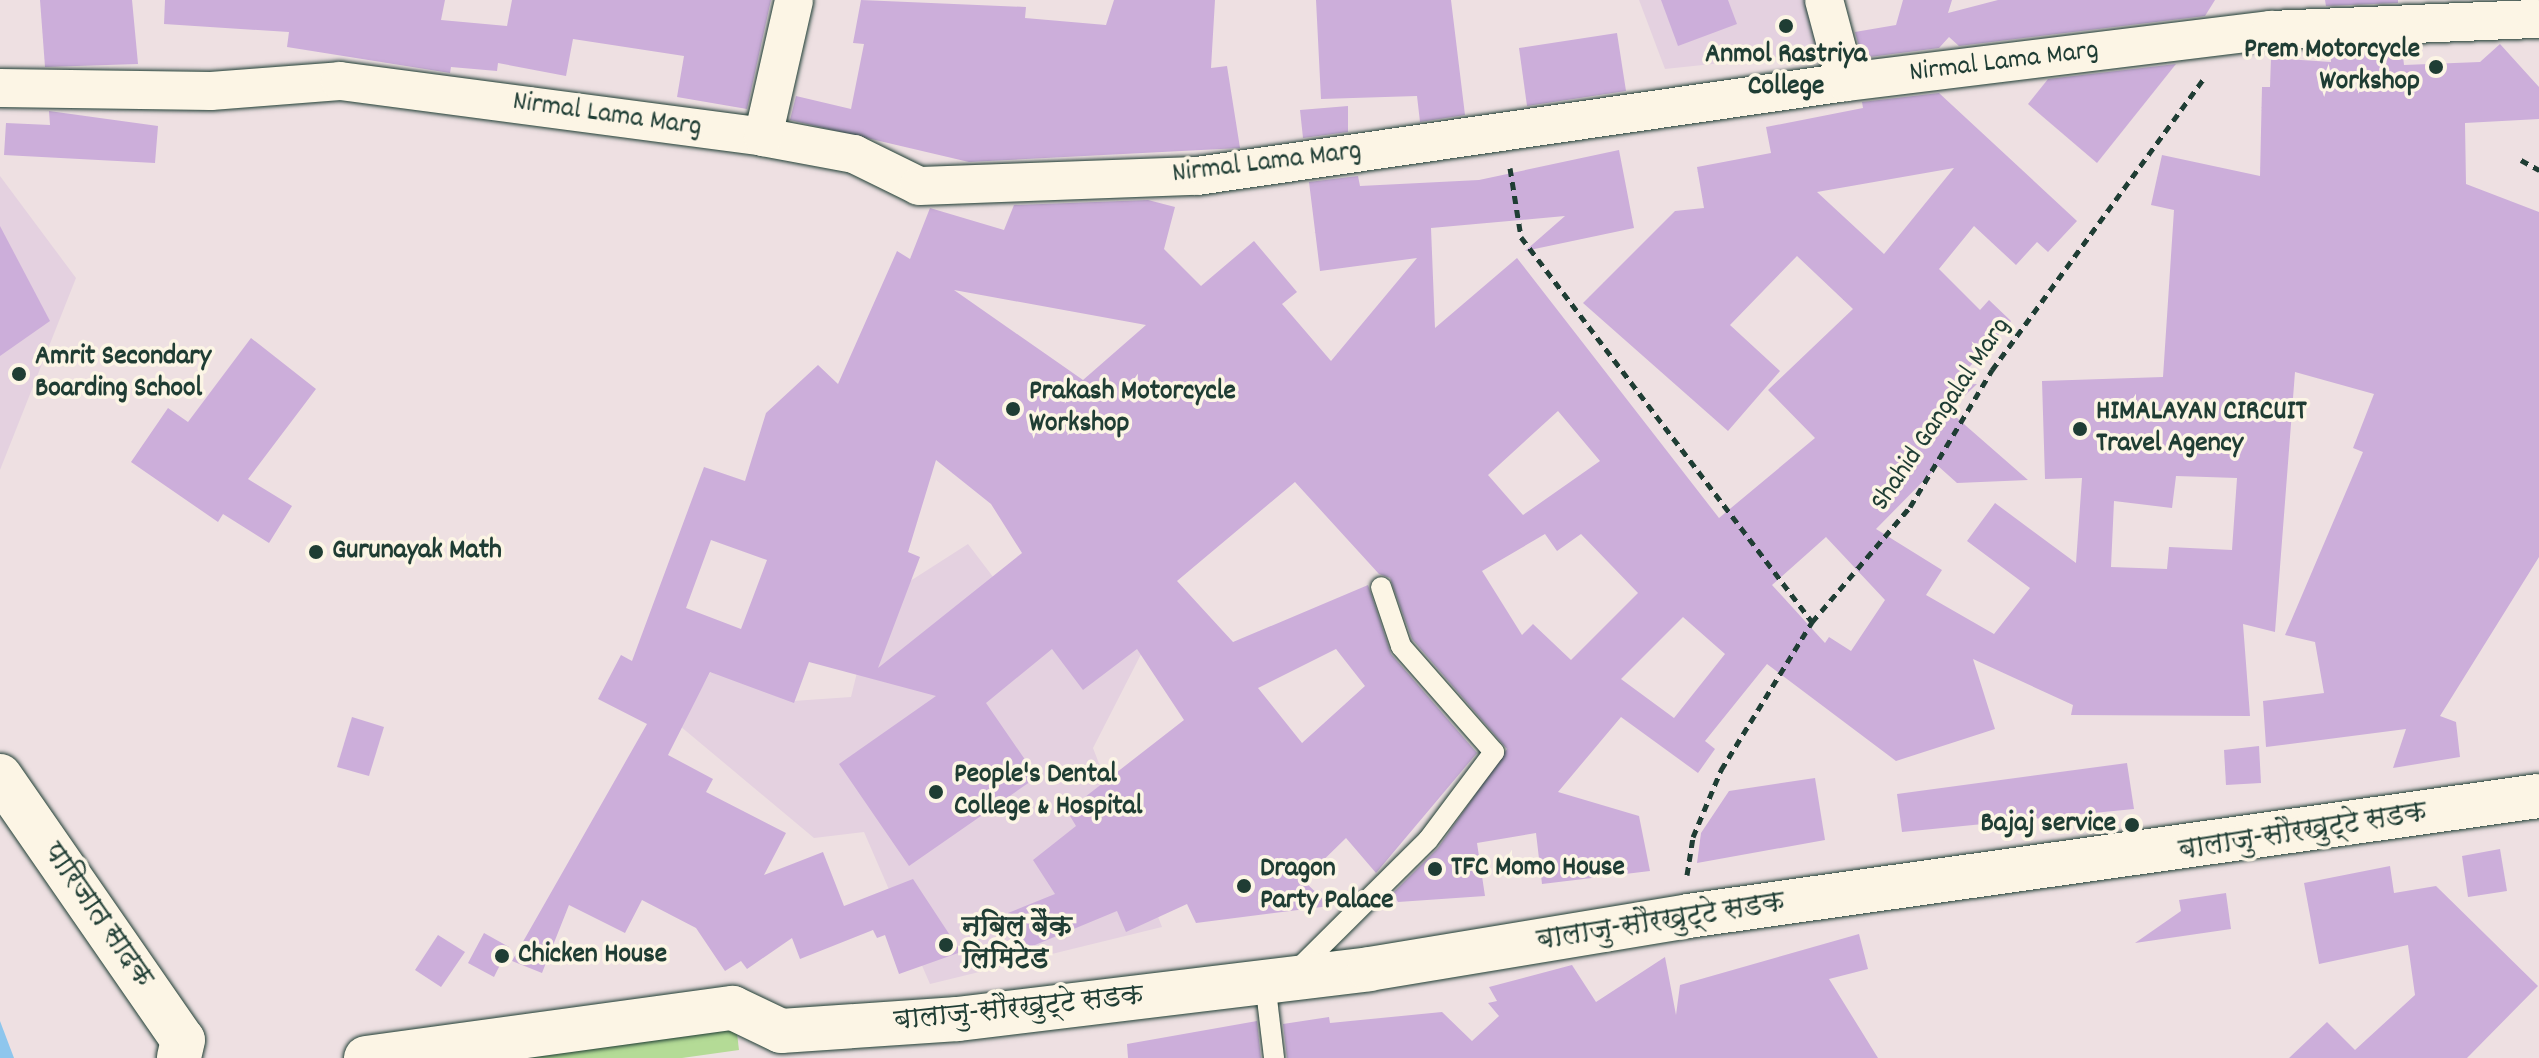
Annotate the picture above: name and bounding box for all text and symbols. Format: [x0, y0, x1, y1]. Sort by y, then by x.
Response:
marker: Anmol Rastriya College [1777, 17, 1795, 35]
place label: Prem Motorcycle Workshop [2244, 34, 2420, 100]
street label: Nirmal Lama Marg [1907, 35, 2101, 91]
place label: Anmol Rastriya College [1705, 39, 1867, 105]
marker: Prem Motorcycle Workshop [2427, 58, 2445, 76]
street label: Nirmal Lama Marg [510, 86, 704, 146]
street label: Nirmal Lama Marg [1170, 136, 1364, 192]
street label: Shahid Gangalal Marg [1865, 312, 2019, 518]
place label: Amrit Secondary Boarding School [35, 341, 211, 407]
marker: Amrit Secondary Boarding School [10, 365, 28, 383]
place label: Prakash Motorcycle Workshop [1029, 376, 1236, 442]
place label: HIMALAYAN CIRCUIT Travel Agency [2096, 396, 2307, 462]
marker: Prakash Motorcycle Workshop [1004, 400, 1022, 418]
marker: HIMALAYAN CIRCUIT Travel Agency [2071, 420, 2089, 438]
place label: Gurunayak Math [332, 535, 502, 569]
marker: Gurunayak Math [307, 543, 325, 561]
place label: People's Dental College & Hospital [954, 759, 1142, 825]
marker: People's Dental College & Hospital [925, 781, 947, 803]
street label: बालाजु-सौरखुट्टे सडक [2177, 797, 2429, 869]
place label: Bajaj service [1981, 808, 2116, 842]
marker: Bajaj service [2123, 816, 2141, 834]
street label: पारिजात सादक [35, 837, 159, 995]
place label: TFC Momo House [1451, 852, 1625, 886]
place label: Dragon Party Palace [1260, 853, 1394, 919]
marker: TFC Momo House [1426, 860, 1444, 878]
marker: Dragon Party Palace [1235, 877, 1253, 895]
street label: बालाजु-सौरखुट्टे सडक [1535, 887, 1787, 959]
place label: नबिल बैंक लिमिटेड [962, 912, 1072, 978]
marker: नबिल बैंक लिमिटेड [937, 936, 955, 954]
place label: Chicken House [518, 939, 667, 973]
marker: Chicken House [493, 947, 511, 965]
street label: बालाजु-सौरखुट्टे सडक [893, 980, 1145, 1040]

